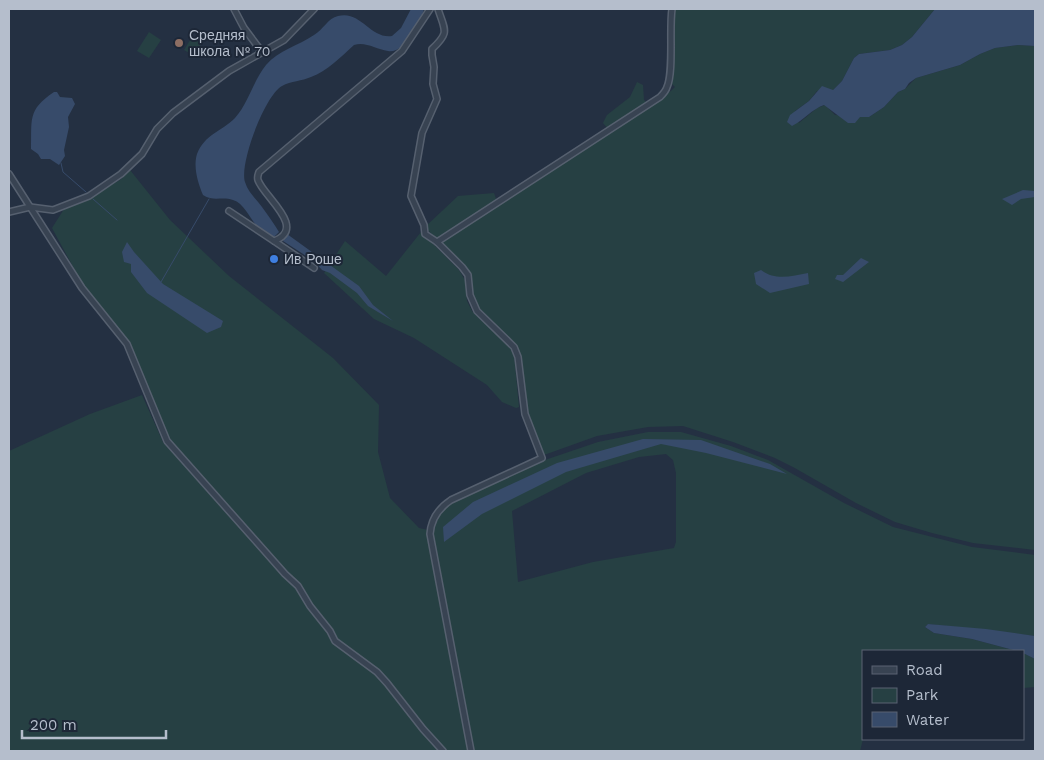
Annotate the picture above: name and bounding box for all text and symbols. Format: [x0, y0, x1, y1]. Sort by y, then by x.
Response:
place label: Средняя школа № 70 [189, 27, 271, 59]
marker: Средняя школа № 70 [173, 37, 185, 49]
place label: Ив Роше [284, 251, 342, 267]
marker: Ив Роше [268, 253, 280, 265]
legend [862, 650, 1024, 740]
text: Road [906, 661, 943, 679]
text: Park [906, 686, 939, 704]
scale bar [22, 708, 166, 740]
text: Water [906, 711, 949, 729]
text: 200 m [30, 716, 77, 734]

